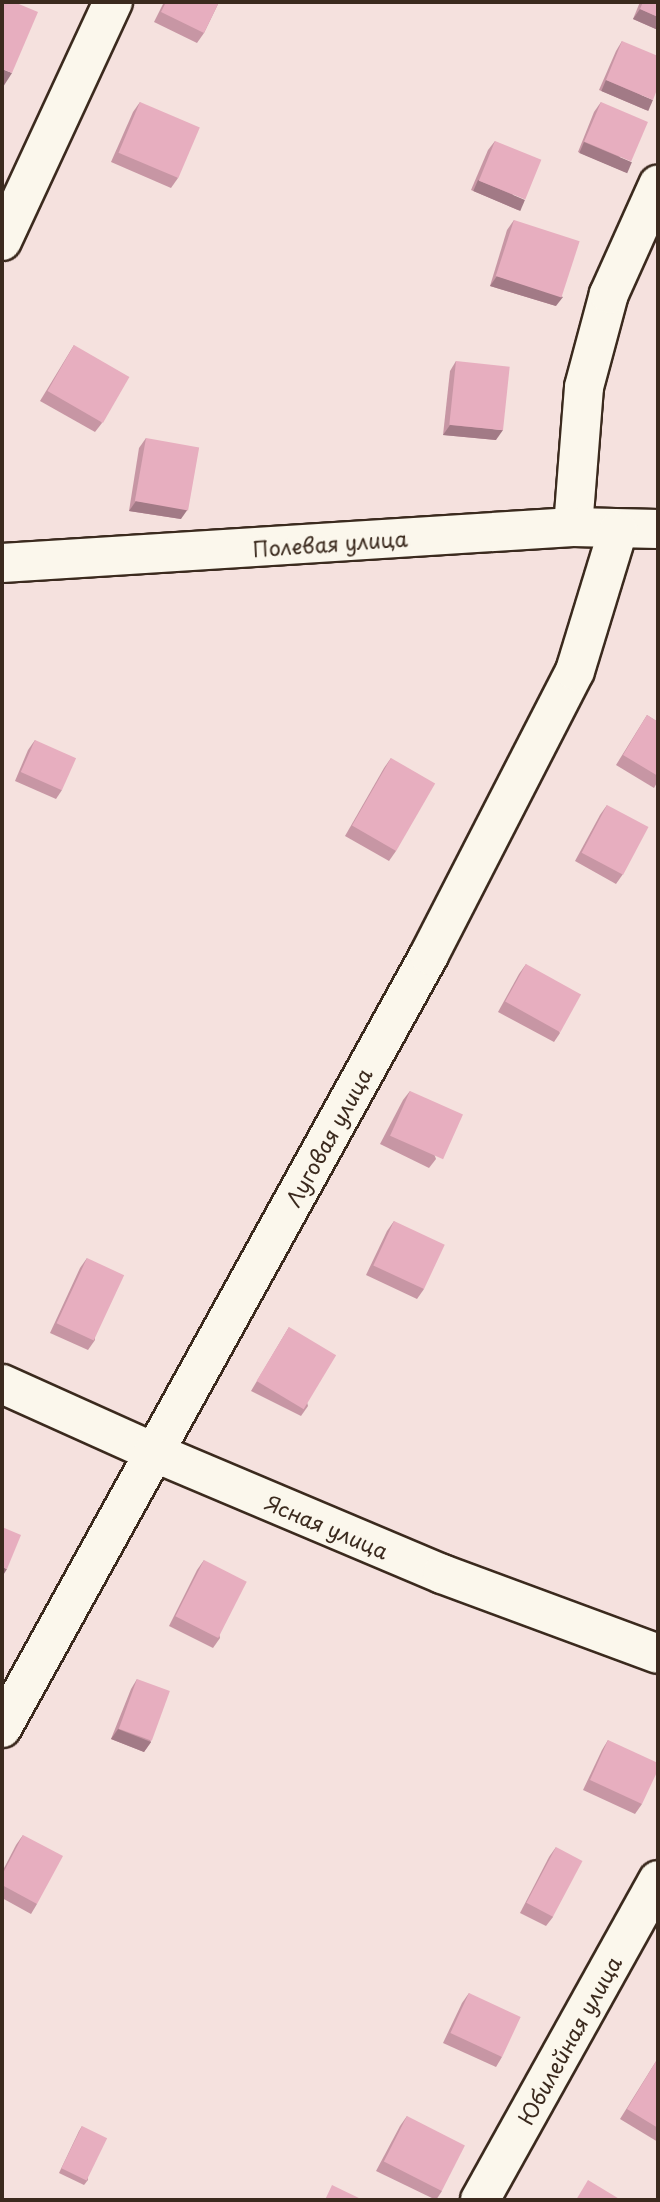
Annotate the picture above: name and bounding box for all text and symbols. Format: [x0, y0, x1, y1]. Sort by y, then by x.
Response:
street label: Полевая улица [251, 525, 409, 561]
street label: Луговая улица [279, 1063, 377, 1211]
street label: Ясная улица [261, 1489, 393, 1563]
street label: Юбилейная улица [512, 1951, 626, 2129]

